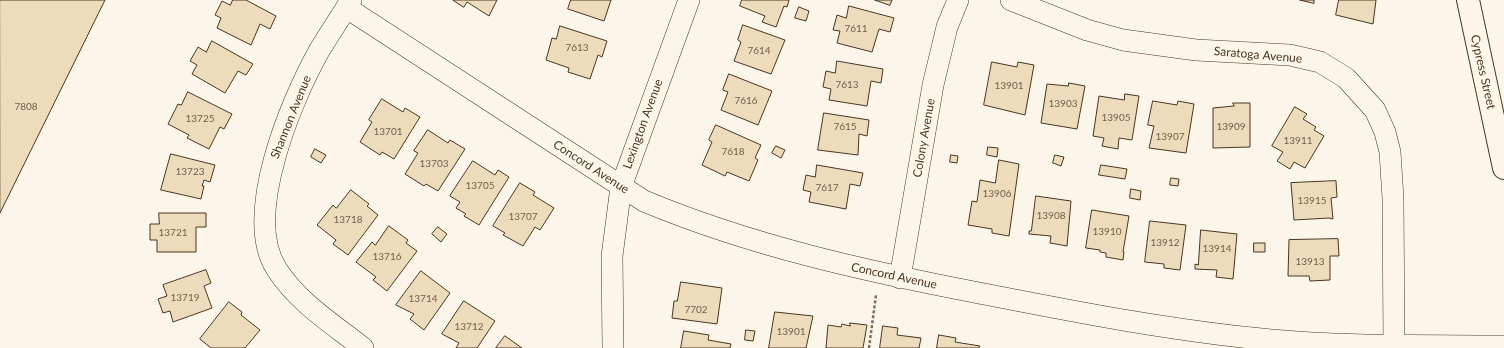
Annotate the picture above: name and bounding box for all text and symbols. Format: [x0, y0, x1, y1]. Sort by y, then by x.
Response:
house number: 7611 [844, 23, 868, 35]
street label: Cypress Street [1467, 33, 1499, 111]
house number: 7613 [565, 42, 589, 54]
street label: Saratoga Avenue [1213, 44, 1303, 66]
house number: 7614 [747, 45, 771, 57]
street label: Shannon Avenue [268, 73, 314, 161]
street label: Lexington Avenue [620, 77, 666, 171]
house number: 7613 [835, 79, 859, 91]
house number: 13901 [995, 80, 1023, 92]
house number: 7616 [734, 95, 758, 107]
street label: Colony Avenue [910, 97, 938, 179]
house number: 13903 [1049, 98, 1077, 110]
house number: 7808 [14, 101, 38, 113]
house number: 13905 [1102, 112, 1130, 124]
house number: 13725 [186, 113, 214, 125]
house number: 7615 [833, 121, 857, 133]
house number: 13909 [1217, 121, 1245, 133]
house number: 13701 [374, 126, 402, 138]
house number: 13907 [1156, 131, 1184, 143]
house number: 13911 [1284, 135, 1312, 147]
street label: Concord Avenue [550, 137, 632, 197]
house number: 7618 [721, 146, 745, 158]
house number: 13703 [420, 158, 448, 170]
house number: 13723 [176, 166, 204, 178]
house number: 13705 [466, 180, 494, 192]
house number: 7617 [815, 182, 839, 194]
house number: 13906 [983, 188, 1011, 200]
house number: 13915 [1298, 195, 1326, 207]
house number: 13908 [1037, 210, 1065, 222]
house number: 13707 [509, 211, 537, 223]
house number: 13718 [334, 214, 362, 226]
house number: 13910 [1093, 226, 1121, 238]
house number: 13721 [159, 227, 187, 239]
house number: 13912 [1151, 237, 1179, 249]
house number: 13914 [1203, 243, 1231, 255]
house number: 13716 [373, 251, 401, 263]
house number: 13913 [1296, 256, 1324, 268]
street label: Concord Avenue [850, 260, 938, 292]
house number: 13719 [171, 292, 199, 304]
house number: 13714 [409, 293, 437, 305]
house number: 7702 [684, 304, 708, 316]
house number: 13712 [455, 321, 483, 333]
house number: 13901 [777, 326, 805, 338]

